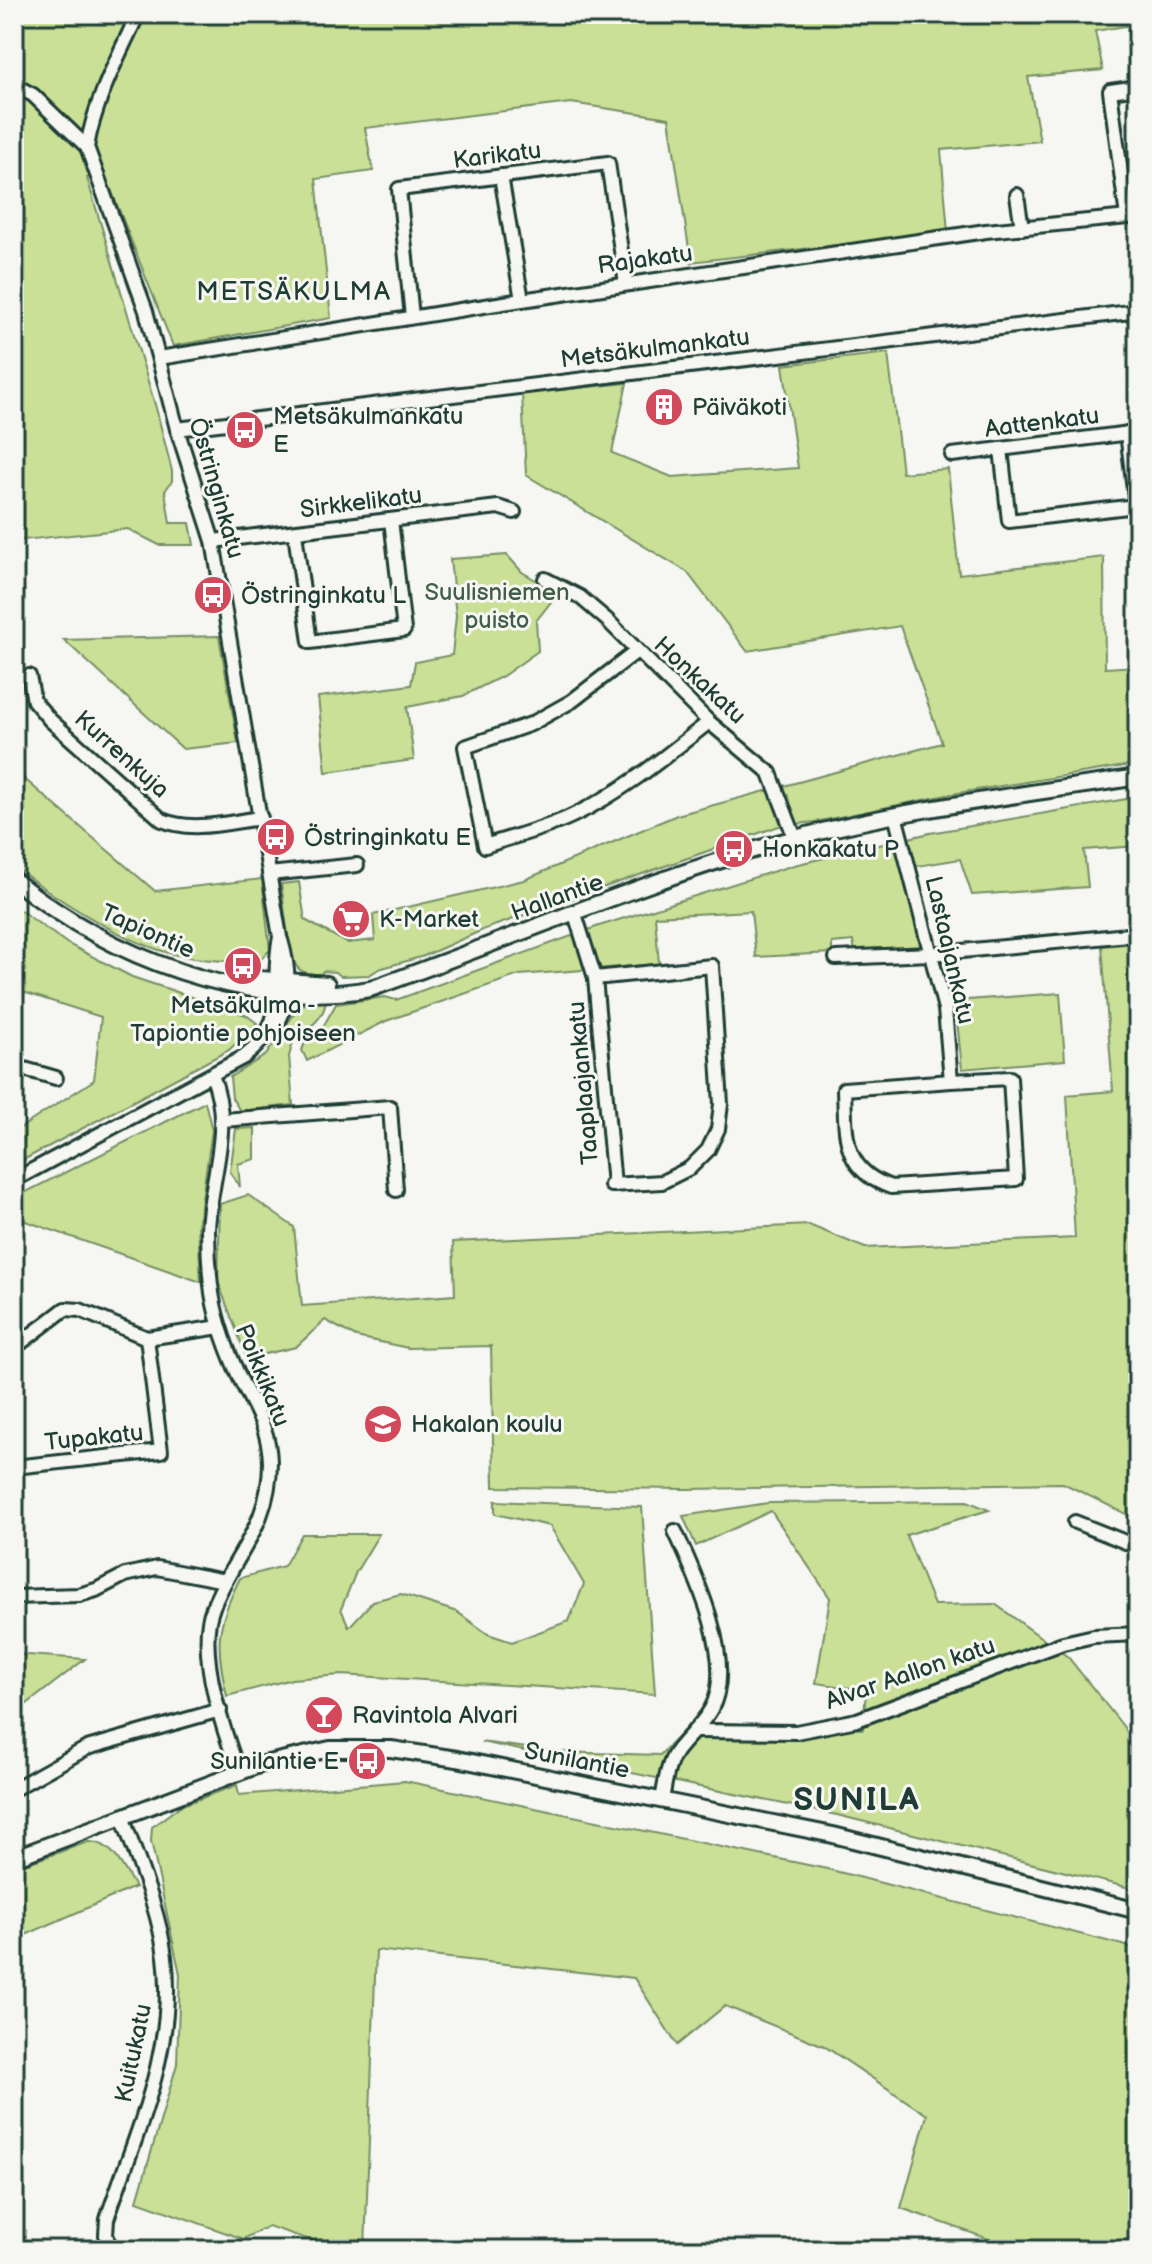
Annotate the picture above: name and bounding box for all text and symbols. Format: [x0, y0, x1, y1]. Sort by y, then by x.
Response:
street label: Karikatu [451, 136, 543, 175]
street label: Rajakatu [596, 238, 694, 280]
district label: METSÄKULMA [196, 276, 392, 308]
street label: Metsäkulmankatu [559, 323, 751, 374]
building icon: Päiväkoti [643, 386, 685, 428]
place label: Päiväkoti [692, 393, 787, 422]
street label: Aattenkatu [983, 401, 1101, 444]
place label: Metsäkulmankatu E [273, 402, 463, 459]
bus stop icon: Metsäkulmankatu E [224, 409, 266, 451]
street label: Östringinkatu [183, 415, 250, 562]
street label: Sirkkelikatu [298, 481, 424, 524]
bus stop icon: Östringinkatu L [192, 574, 234, 616]
park label: Suulisniemen puisto [424, 578, 570, 635]
place label: Östringinkatu L [241, 581, 406, 610]
street label: Honkakatu [648, 630, 752, 730]
street label: Kurrenkuja [68, 704, 175, 804]
bus stop icon: Östringinkatu E [255, 816, 297, 858]
place label: Östringinkatu E [304, 823, 471, 852]
bus stop icon: Honkakatu P [713, 828, 755, 870]
place label: Honkakatu P [762, 835, 899, 864]
street label: Hallantie [507, 867, 607, 928]
street label: Lastaajankatu [918, 873, 981, 1027]
street label: Tapiontie [96, 898, 199, 965]
supermarket icon: K-Market [330, 898, 372, 940]
place label: K-Market [379, 905, 479, 934]
bus stop icon: Metsäkulma - Tapiontie pohjoiseen [222, 945, 264, 987]
place label: Metsäkulma - Tapiontie pohjoiseen [130, 991, 356, 1048]
street label: Taaplaajankatu [562, 1000, 605, 1166]
street label: Poikkikatu [229, 1320, 296, 1431]
school or university icon: Hakalan koulu [362, 1403, 404, 1445]
place label: Hakalan koulu [411, 1410, 563, 1439]
street label: Tupakatu [43, 1418, 145, 1457]
street label: Alvar Aallon katu [822, 1631, 999, 1716]
bar icon: Ravintola Alvari [303, 1694, 345, 1736]
place label: Ravintola Alvari [352, 1701, 518, 1730]
street label: Sunilantie [522, 1736, 632, 1785]
bus stop icon: Sunilantie E [346, 1740, 388, 1782]
place label: Sunilantie E [210, 1747, 339, 1776]
district label: SUNILA [793, 1781, 921, 1820]
street label: Kuitukatu [109, 2001, 158, 2105]

